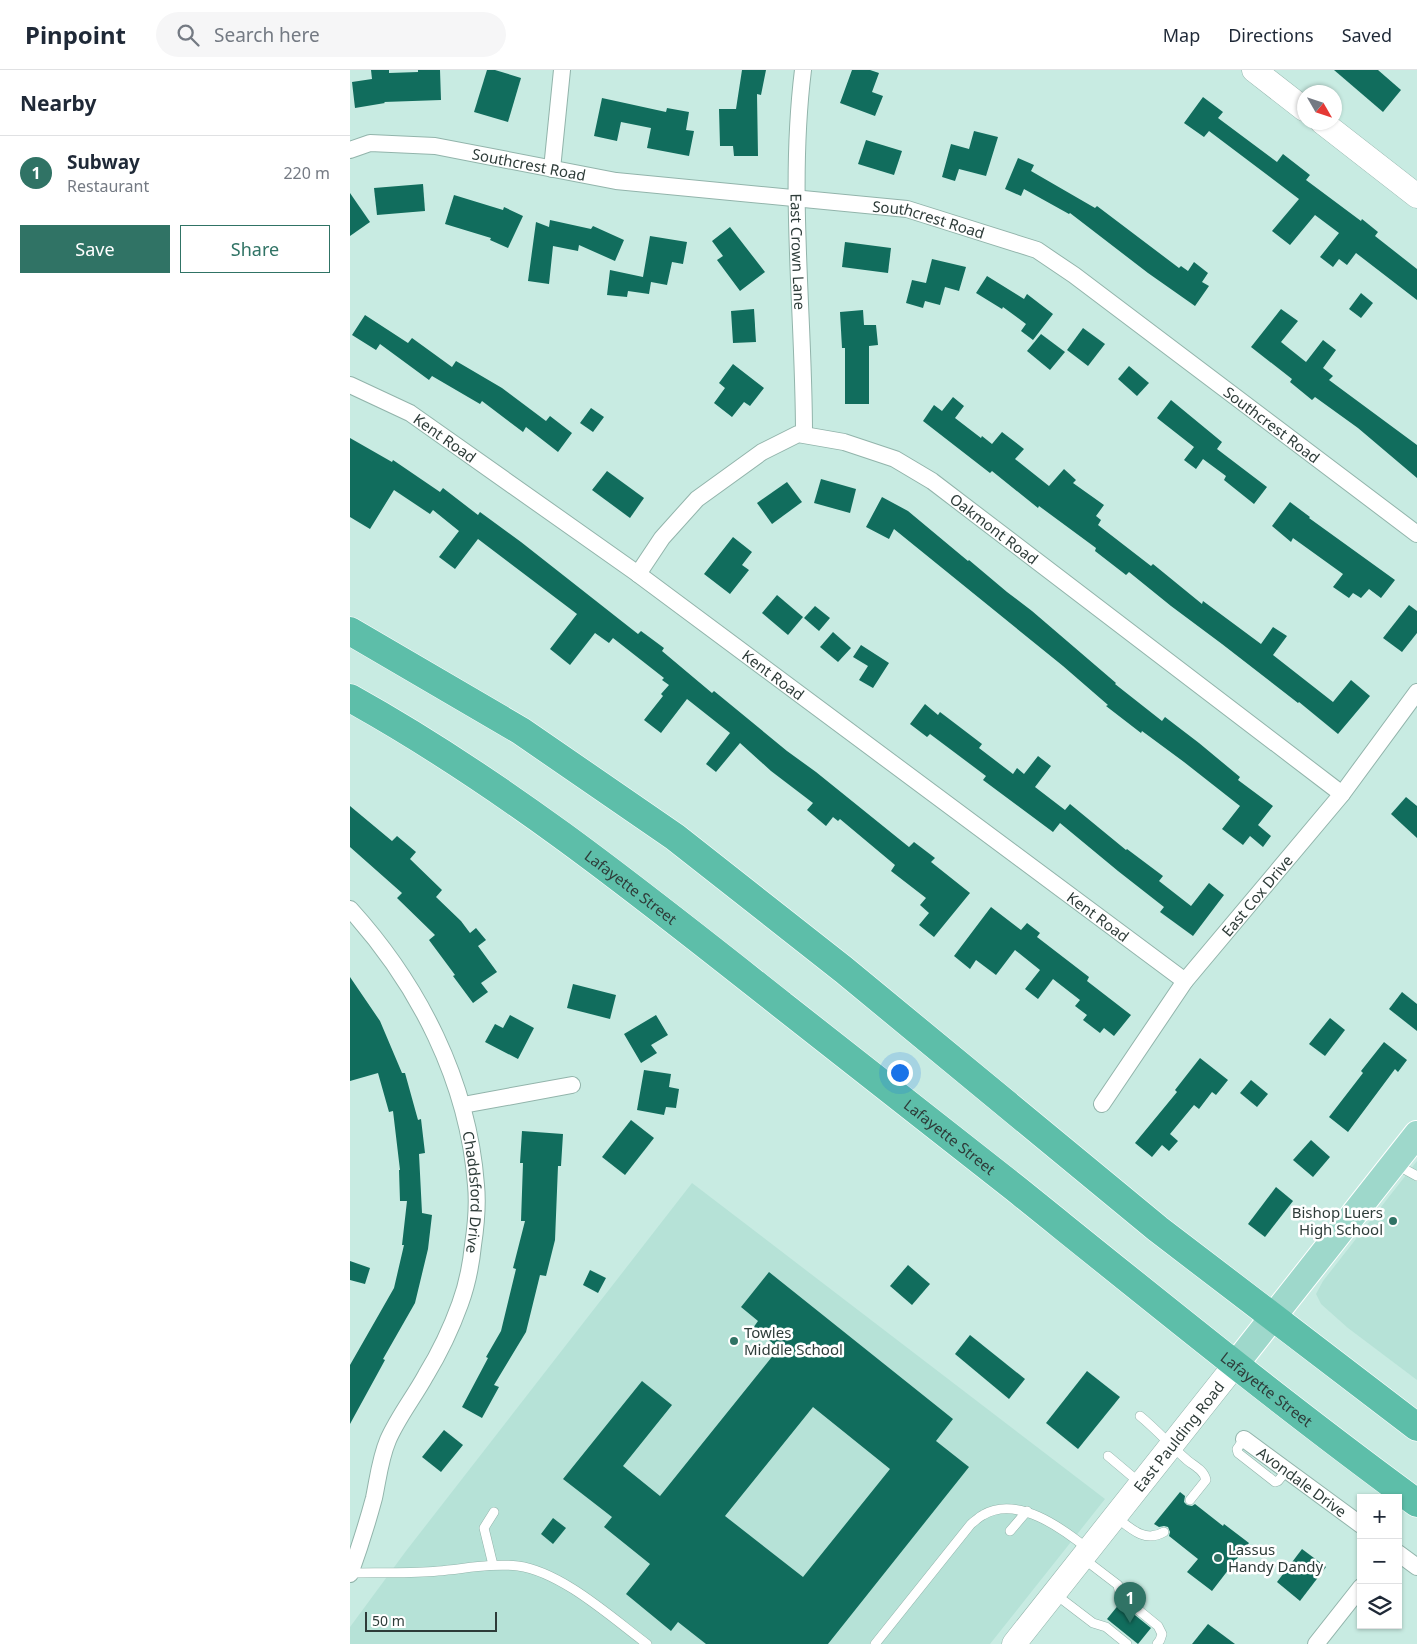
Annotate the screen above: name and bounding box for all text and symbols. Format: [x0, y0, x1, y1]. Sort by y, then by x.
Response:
search box [156, 12, 506, 57]
text: Pinpoint [25, 18, 126, 51]
icon: search [174, 21, 202, 49]
text: Search here [214, 22, 320, 48]
text: Map [1163, 23, 1200, 47]
text: Directions [1228, 23, 1314, 47]
text: Saved [1342, 23, 1392, 47]
north arrow [1297, 85, 1342, 130]
text: Nearby [20, 89, 96, 117]
street label: Southcrest Road [470, 143, 588, 185]
text: Subway [67, 149, 140, 175]
text: 1 [31, 162, 41, 184]
text: 220 m [283, 162, 330, 184]
text: Restaurant [67, 175, 149, 197]
street label: East Crown Lane [787, 193, 810, 310]
street label: Southcrest Road [872, 196, 987, 243]
button: Save [20, 225, 170, 273]
button: Share [180, 225, 330, 273]
street label: Southcrest Road [1220, 382, 1324, 467]
street label: Kent Road [410, 409, 480, 467]
street label: Oakmont Road [946, 488, 1042, 569]
street label: Kent Road [738, 645, 808, 704]
street label: Lafayette Street [581, 845, 682, 929]
street label: East Cox Drive [1217, 851, 1297, 940]
street label: Kent Road [1063, 887, 1133, 946]
your location [887, 1060, 913, 1086]
street label: Lafayette Street [900, 1094, 1000, 1179]
street label: Chaddsford Drive [458, 1129, 487, 1255]
place label: Bishop Luers High School [1292, 1202, 1383, 1239]
marker: Bishop Luers High School [1387, 1215, 1399, 1227]
place label: Towles Middle School [744, 1322, 843, 1359]
marker: Towles Middle School [728, 1335, 740, 1347]
street label: Lafayette Street [1217, 1347, 1317, 1431]
street label: East Paulding Road [1129, 1377, 1228, 1496]
street label: Avondale Drive [1253, 1442, 1351, 1521]
map controls [1357, 1494, 1402, 1629]
button: + [1357, 1494, 1402, 1539]
place label: Lassus Handy Dandy [1228, 1539, 1323, 1576]
button: − [1357, 1539, 1402, 1584]
marker: Lassus Handy Dandy [1212, 1552, 1224, 1564]
pin: 1 [1114, 1582, 1146, 1623]
button: layers [1357, 1584, 1402, 1629]
scale bar [365, 1609, 498, 1632]
text: 50 m [372, 1611, 405, 1630]

